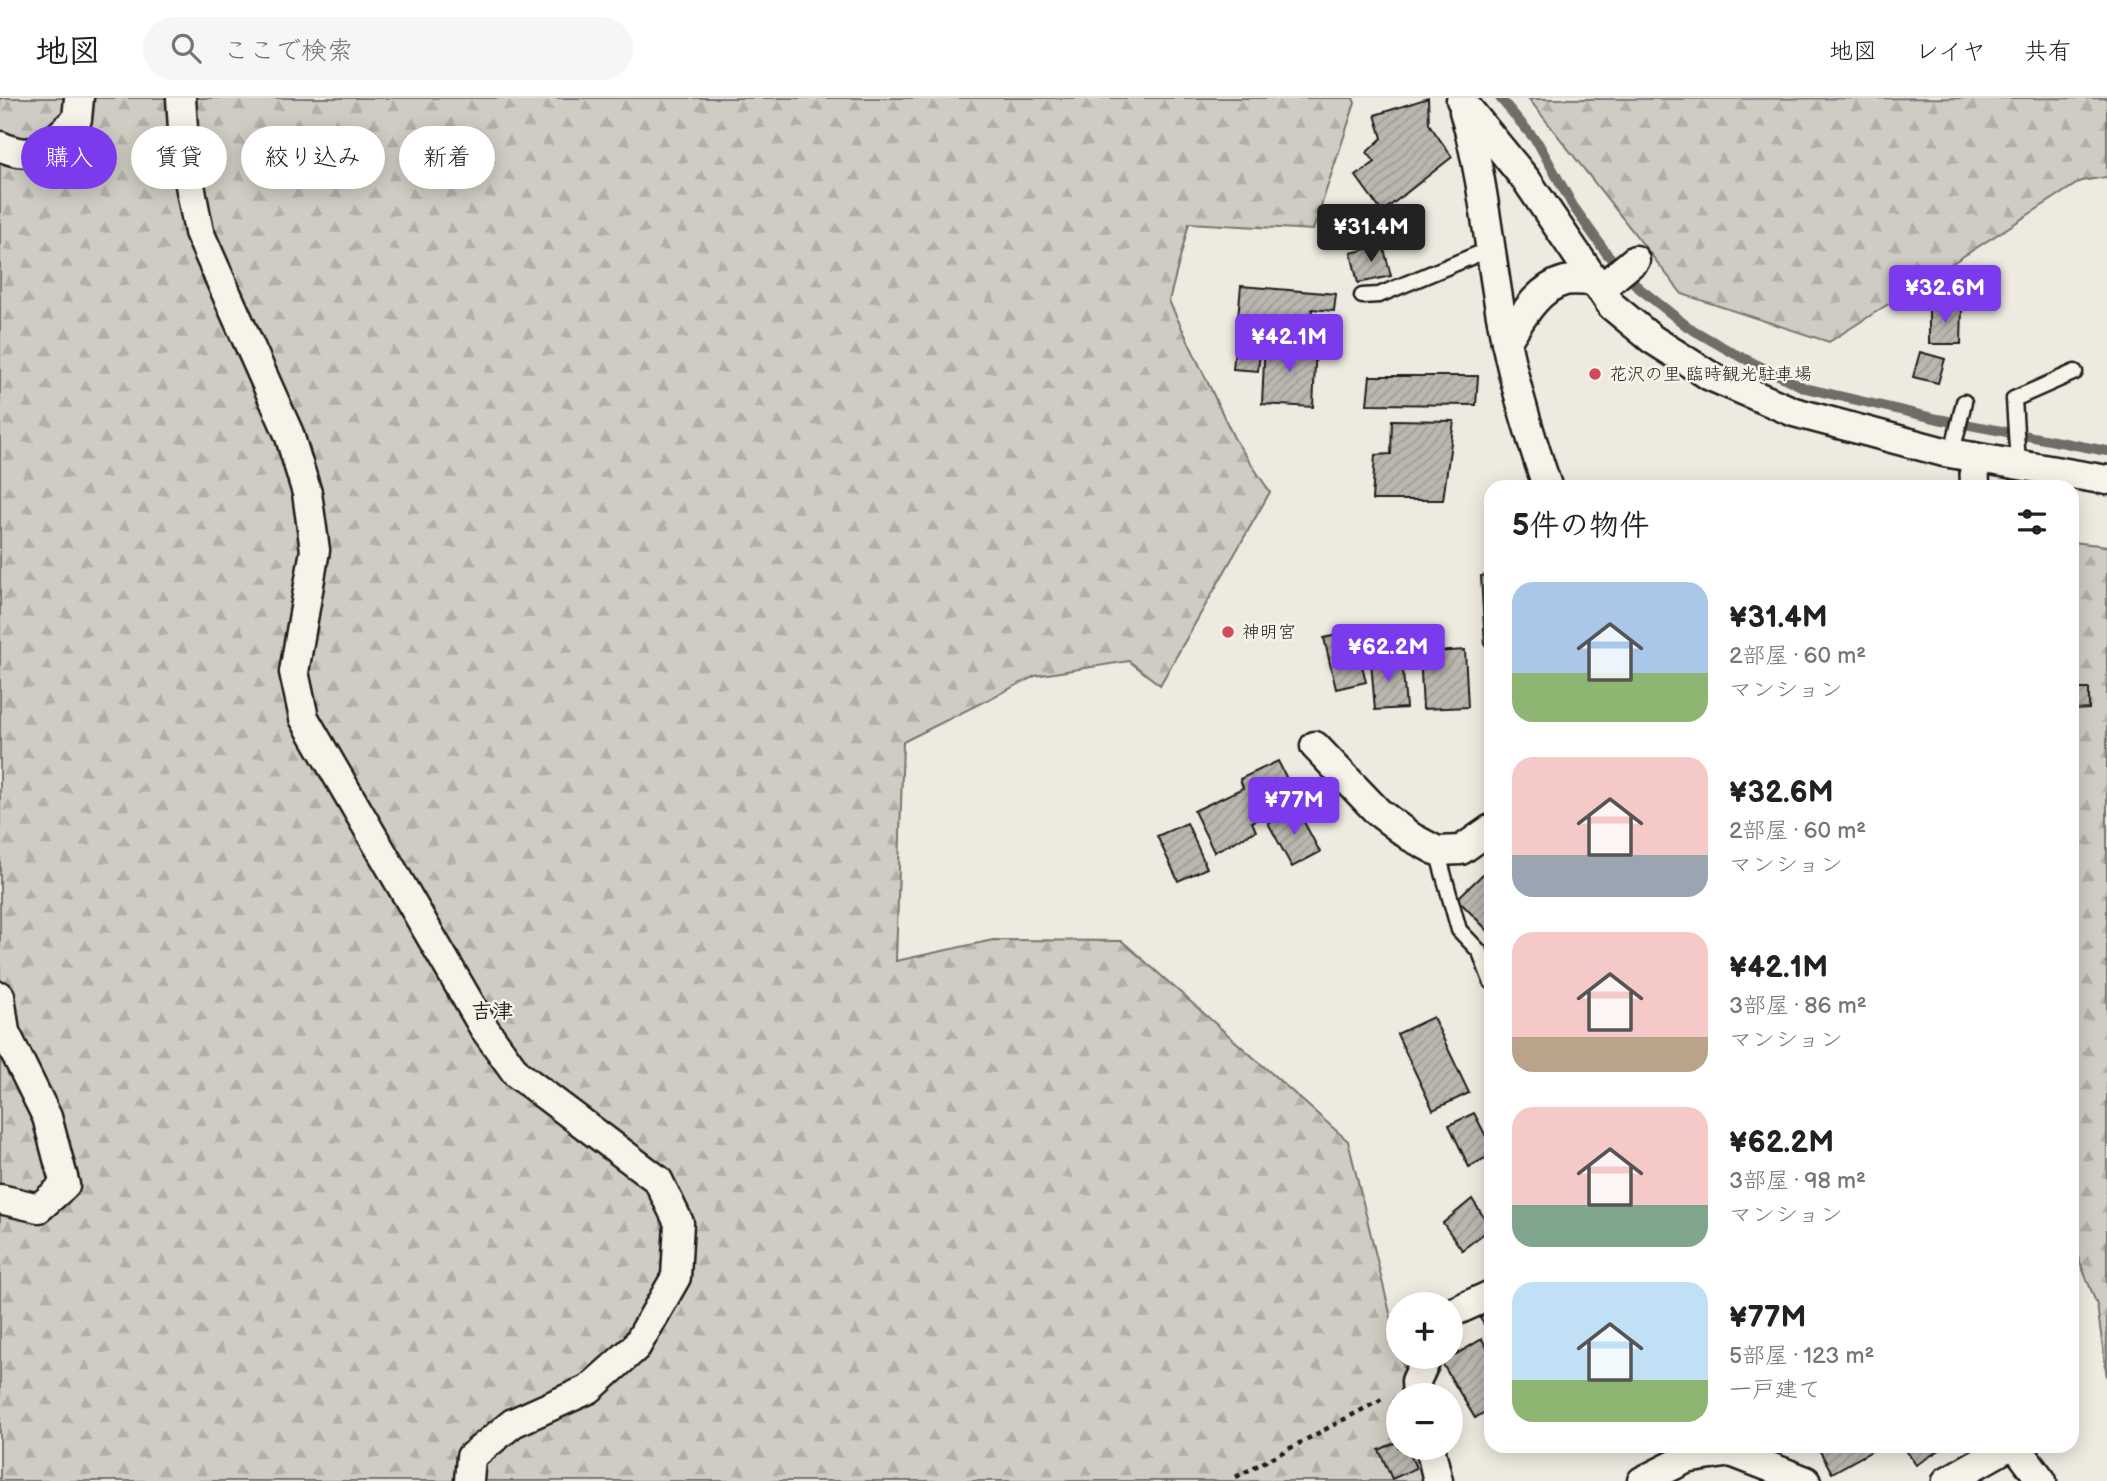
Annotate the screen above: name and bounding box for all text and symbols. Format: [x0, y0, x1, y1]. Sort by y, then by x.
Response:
search box [143, 17, 633, 80]
icon: search [167, 29, 205, 67]
text: 地図 [35, 32, 101, 72]
text: ここで検索 [223, 36, 353, 67]
text: 地図 [1829, 37, 1877, 66]
text: レイヤ [1915, 37, 1986, 66]
text: 共有 [2024, 37, 2072, 66]
chip: 購入 [21, 126, 117, 189]
chip: 賃貸 [131, 126, 227, 189]
chip: 絞り込み [241, 126, 385, 189]
chip: 新着 [399, 126, 495, 189]
pin: ¥31.4M [1314, 204, 1428, 264]
text: ¥31.4M [1333, 213, 1409, 241]
pin: ¥32.6M [1888, 266, 2002, 325]
text: ¥32.6M [1905, 274, 1985, 302]
pin: ¥42.1M [1232, 314, 1346, 374]
text: ¥42.1M [1251, 323, 1327, 351]
place label: 花沢の里 臨時観光駐車場 [1609, 364, 1812, 385]
marker: 花沢の里 臨時観光駐車場 [1587, 366, 1603, 382]
icon: filters [2013, 503, 2051, 541]
text: 5件の物件 [1512, 508, 1649, 544]
text: ¥31.4M [1729, 600, 1828, 636]
icon: home [1568, 610, 1652, 694]
place label: 神明宮 [1242, 622, 1296, 643]
marker: 神明宮 [1220, 624, 1236, 640]
pin: ¥62.2M [1331, 624, 1445, 684]
text: ¥62.2M [1348, 633, 1428, 661]
text: 2部屋 · 60 m² [1729, 642, 1866, 670]
text: マンション [1729, 676, 1843, 704]
text: ¥32.6M [1729, 775, 1834, 811]
pin: ¥77M [1253, 778, 1335, 837]
icon: home [1568, 785, 1652, 869]
text: ¥77M [1264, 786, 1324, 814]
text: 2部屋 · 60 m² [1729, 817, 1866, 845]
text: マンション [1729, 851, 1843, 879]
text: ¥42.1M [1729, 950, 1828, 986]
icon: home [1568, 960, 1652, 1044]
text: 3部屋 · 86 m² [1729, 992, 1867, 1020]
district label: 吉津 [471, 999, 513, 1024]
text: マンション [1729, 1026, 1843, 1054]
text: ¥62.2M [1729, 1125, 1834, 1161]
icon: home [1568, 1135, 1652, 1219]
text: 3部屋 · 98 m² [1729, 1167, 1866, 1195]
text: マンション [1729, 1201, 1843, 1229]
map controls [1386, 1292, 1463, 1460]
button: + [1386, 1292, 1463, 1369]
text: ¥77M [1729, 1300, 1806, 1336]
icon: home [1568, 1310, 1652, 1394]
text: 5部屋 · 123 m² [1729, 1342, 1875, 1370]
text: 一戸建て [1729, 1376, 1821, 1404]
button: − [1386, 1383, 1463, 1460]

